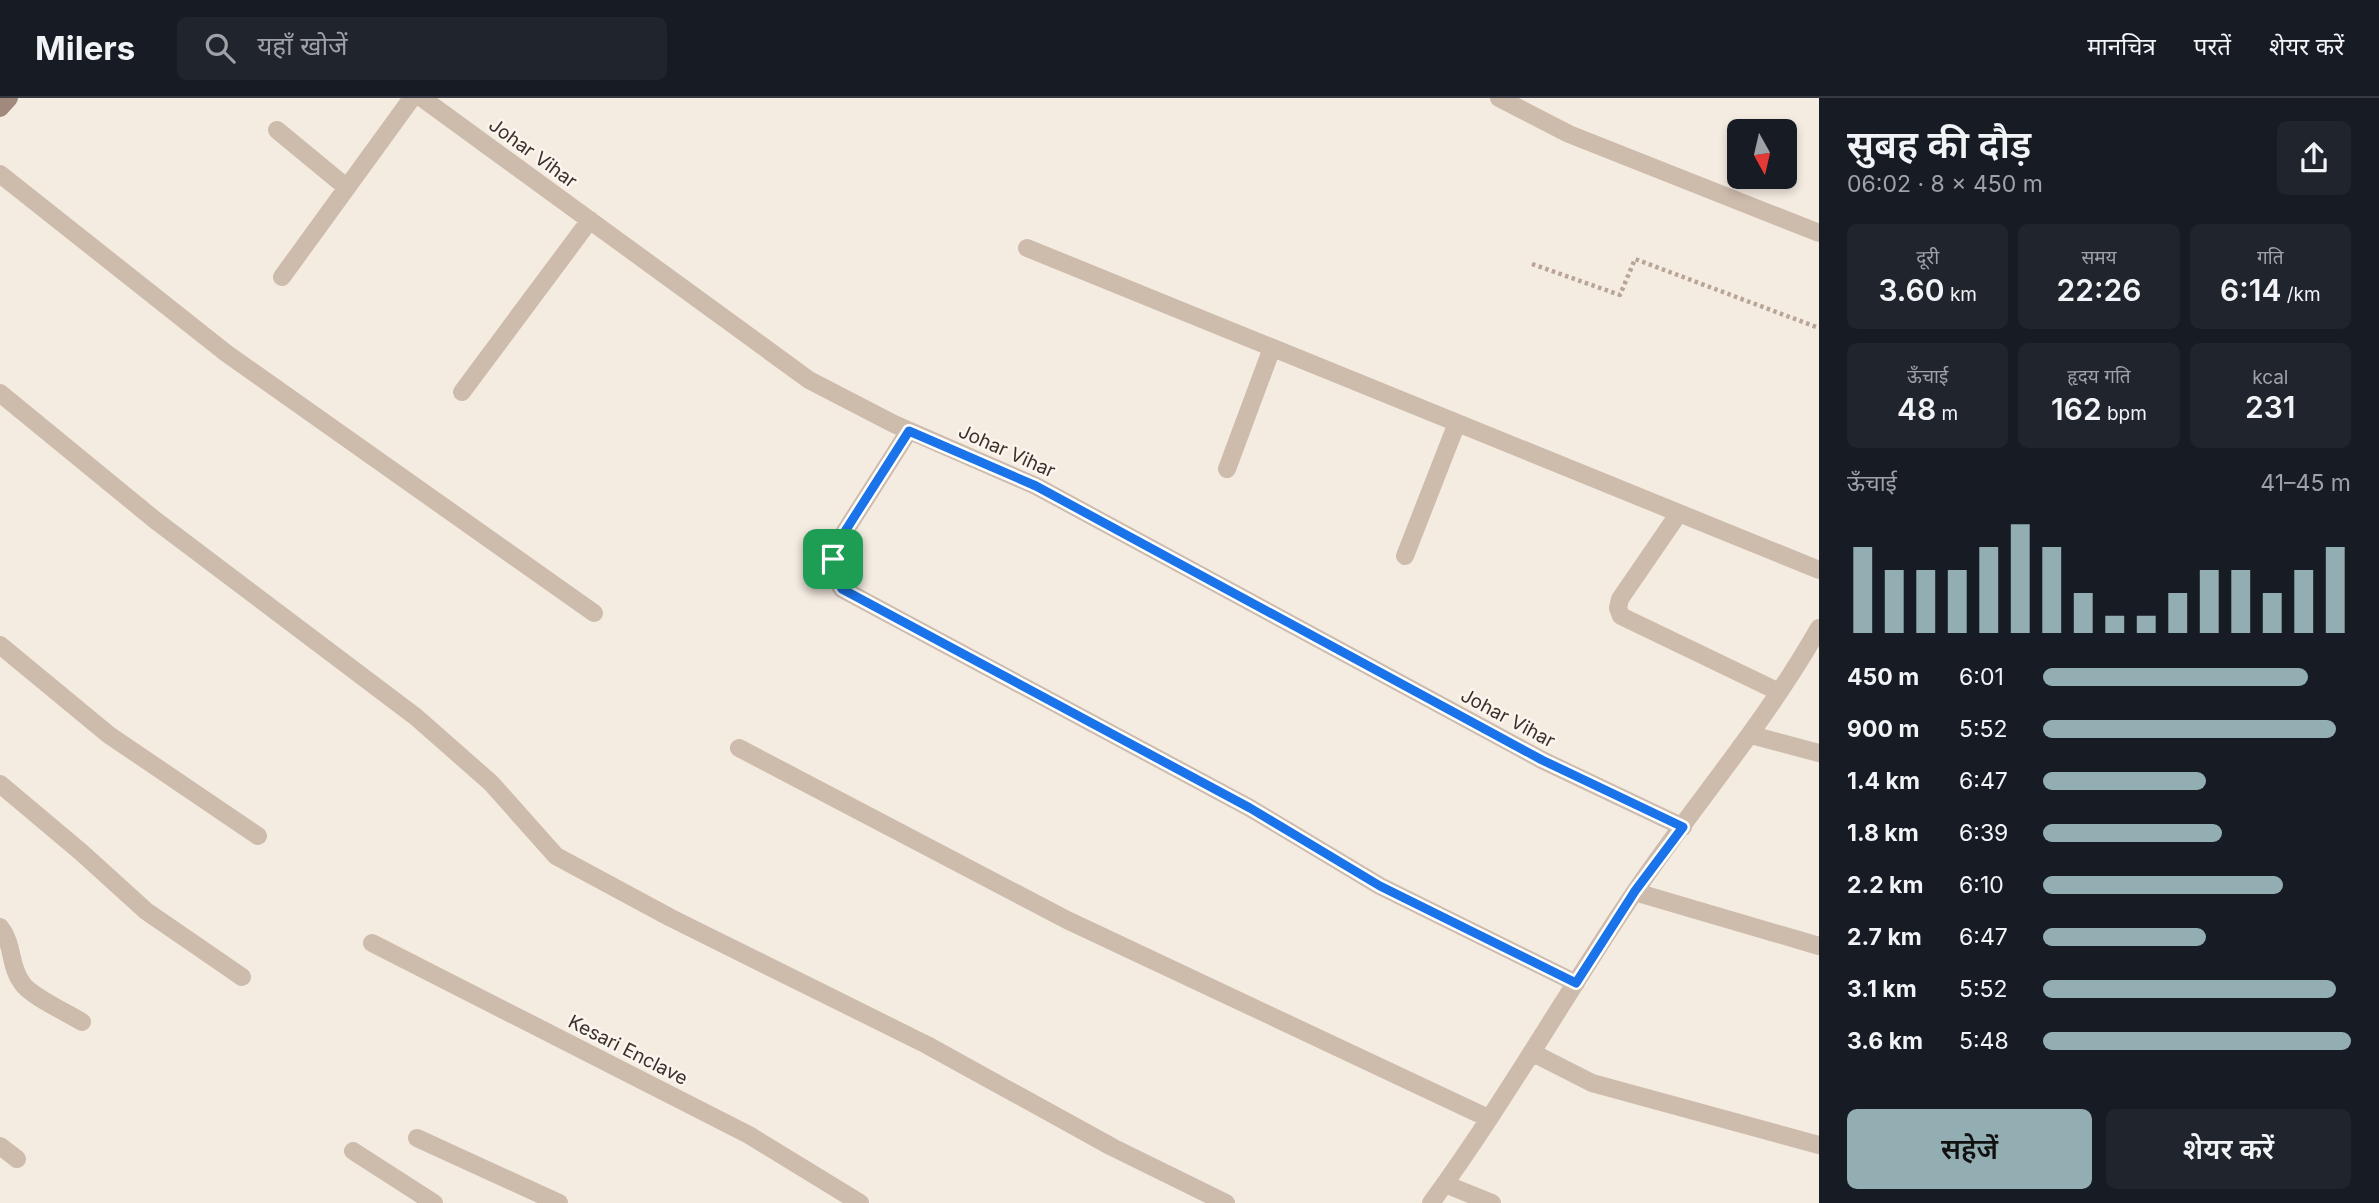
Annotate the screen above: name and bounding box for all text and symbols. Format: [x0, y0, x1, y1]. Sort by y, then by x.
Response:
search box [177, 17, 667, 80]
text: Milers [35, 28, 135, 68]
icon: search [201, 29, 239, 67]
text: यहाँ खोजें [257, 30, 347, 61]
text: मानचित्र [2087, 32, 2156, 61]
text: परतें [2194, 32, 2231, 61]
text: शेयर करें [2269, 32, 2344, 61]
street label: Johar Vihar [484, 113, 582, 193]
north arrow [1727, 119, 1797, 189]
map controls [1727, 119, 1797, 189]
text: सुबह की दौड़ [1847, 121, 2031, 167]
button: share [2277, 121, 2351, 195]
text: 06:02 · 8 × 450 m [1847, 170, 2043, 198]
text: दूरी [1916, 246, 1939, 269]
text: समय [2081, 246, 2117, 269]
text: गति [2257, 246, 2284, 269]
text: 3.60 [1878, 272, 1945, 308]
text: 22:26 [2057, 272, 2141, 308]
text: 6:14 [2220, 272, 2281, 308]
text: km [1945, 283, 1977, 306]
text: /km [2281, 283, 2321, 306]
text: ऊँचाई [1907, 365, 1948, 388]
text: हृदय गति [2067, 365, 2131, 388]
text: kcal [2252, 366, 2288, 389]
text: 231 [2245, 389, 2296, 425]
text: 48 [1897, 391, 1936, 427]
text: 162 [2051, 391, 2102, 427]
text: m [1936, 402, 1958, 425]
text: bpm [2102, 402, 2147, 425]
street label: Johar Vihar [955, 419, 1059, 483]
text: ऊँचाई [1847, 469, 1897, 497]
text: 41–45 m [2260, 469, 2351, 497]
pin [803, 529, 863, 589]
icon: arrive [814, 540, 852, 578]
text: 450 m [1847, 663, 1919, 691]
text: 6:01 [1959, 663, 2004, 691]
street label: Johar Vihar [1457, 684, 1559, 752]
text: 900 m [1847, 715, 1919, 743]
text: 5:52 [1959, 715, 2008, 743]
text: 1.4 km [1847, 767, 1920, 795]
text: 6:47 [1959, 767, 2008, 795]
text: 1.8 km [1847, 819, 1919, 847]
text: 6:39 [1959, 819, 2008, 847]
text: 2.2 km [1847, 871, 1923, 899]
text: 6:10 [1959, 871, 2004, 899]
text: 2.7 km [1847, 923, 1922, 951]
text: 6:47 [1959, 923, 2008, 951]
text: 3.1 km [1847, 975, 1917, 1003]
text: 5:52 [1959, 975, 2008, 1003]
street label: Kesari Enclave [564, 1010, 692, 1090]
text: 3.6 km [1847, 1027, 1923, 1055]
text: 5:48 [1959, 1027, 2009, 1055]
button: सहेजें [1847, 1109, 2092, 1189]
button: शेयर करें [2106, 1109, 2351, 1189]

